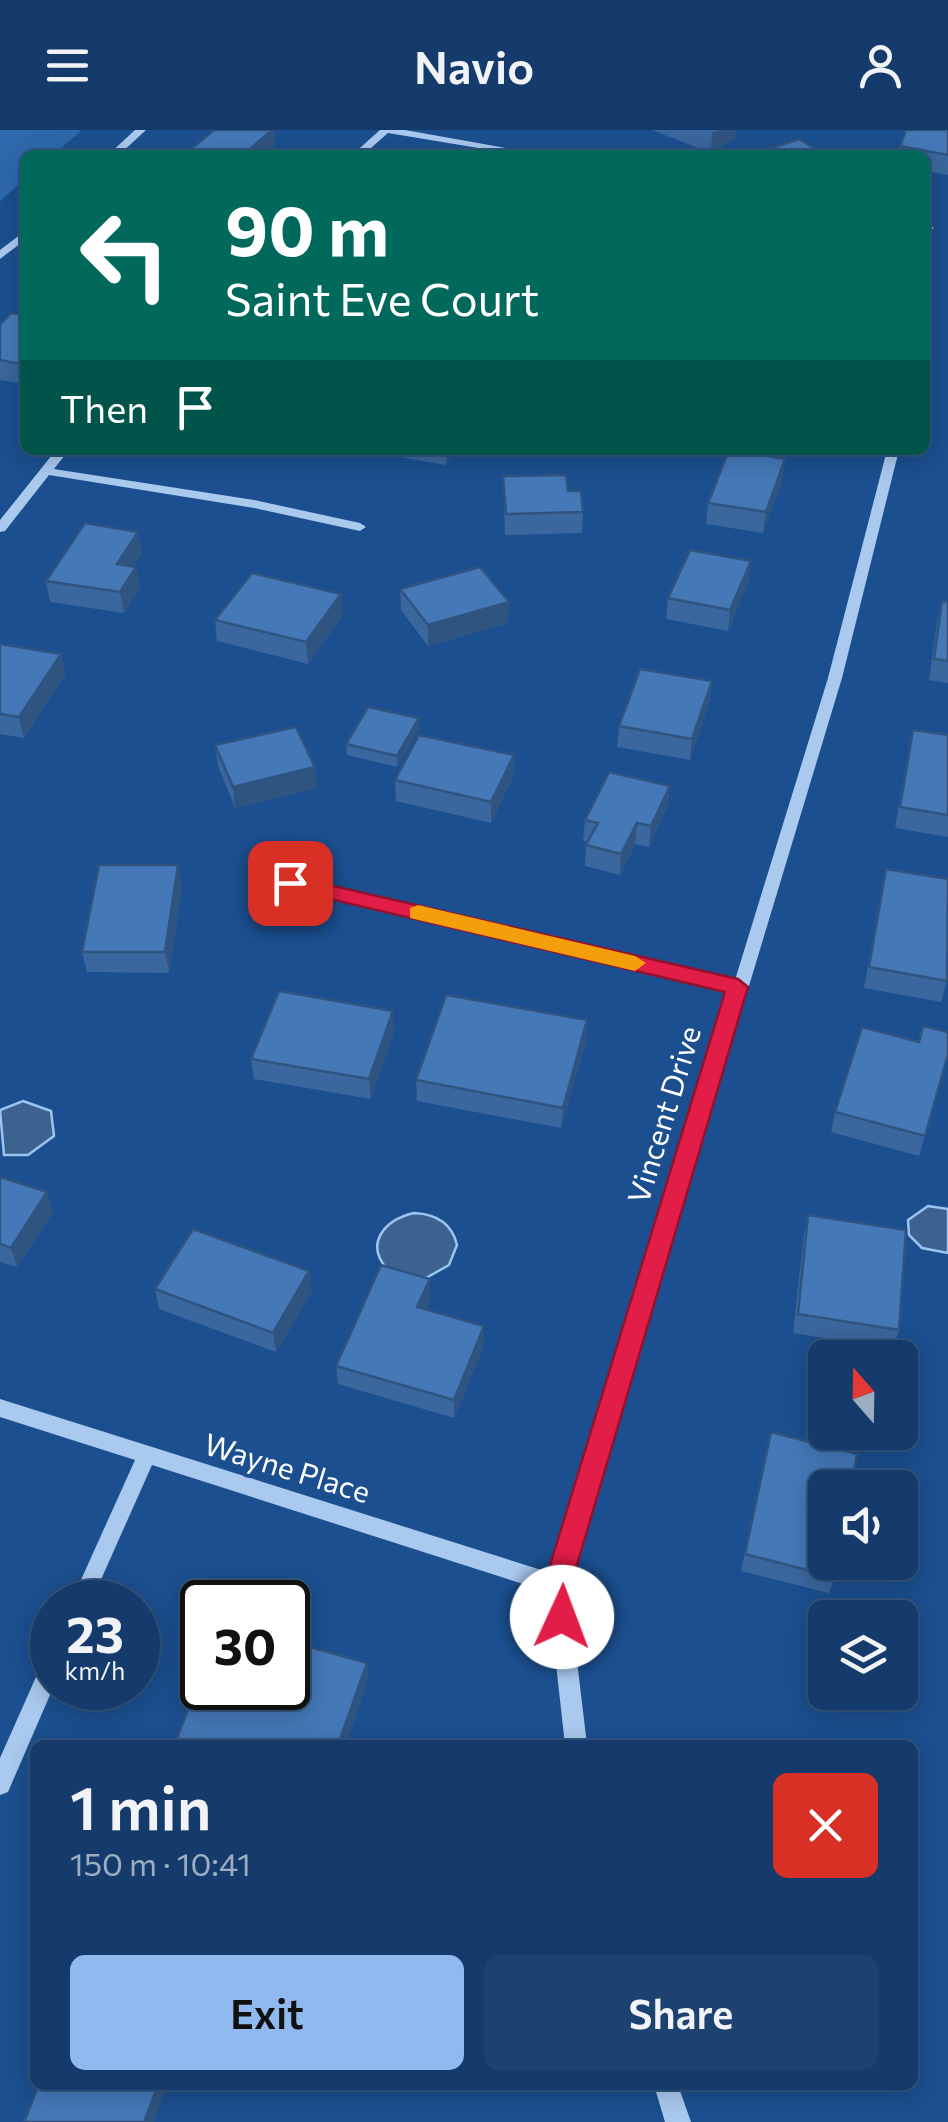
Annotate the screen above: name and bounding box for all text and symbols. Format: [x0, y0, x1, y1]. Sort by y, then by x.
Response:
icon: menu [40, 38, 95, 93]
text: Navio [414, 38, 534, 93]
icon: person [853, 38, 908, 93]
text: 90 m [225, 185, 389, 270]
icon: left [60, 190, 190, 320]
text: Saint Eve Court [225, 270, 539, 325]
icon: arrive [168, 380, 223, 435]
text: Then [60, 384, 148, 431]
pin [248, 841, 333, 926]
icon: arrive [263, 856, 318, 911]
street label: Vincent Drive [618, 1021, 707, 1208]
north arrow [808, 1340, 918, 1450]
map controls [808, 1340, 918, 1710]
street label: Wayne Place [200, 1424, 375, 1509]
button: sound [808, 1470, 918, 1580]
position arrow [510, 1565, 614, 1669]
speed limit sign: 30 [180, 1580, 310, 1710]
button: layers [808, 1600, 918, 1710]
text: 23 [66, 1602, 124, 1663]
text: km/h [65, 1655, 125, 1685]
text: 1 min [70, 1769, 211, 1842]
button: close [773, 1773, 878, 1878]
text: 150 m · 10:41 [70, 1843, 251, 1883]
button: Exit [70, 1955, 464, 2070]
button: Share [484, 1955, 878, 2070]

